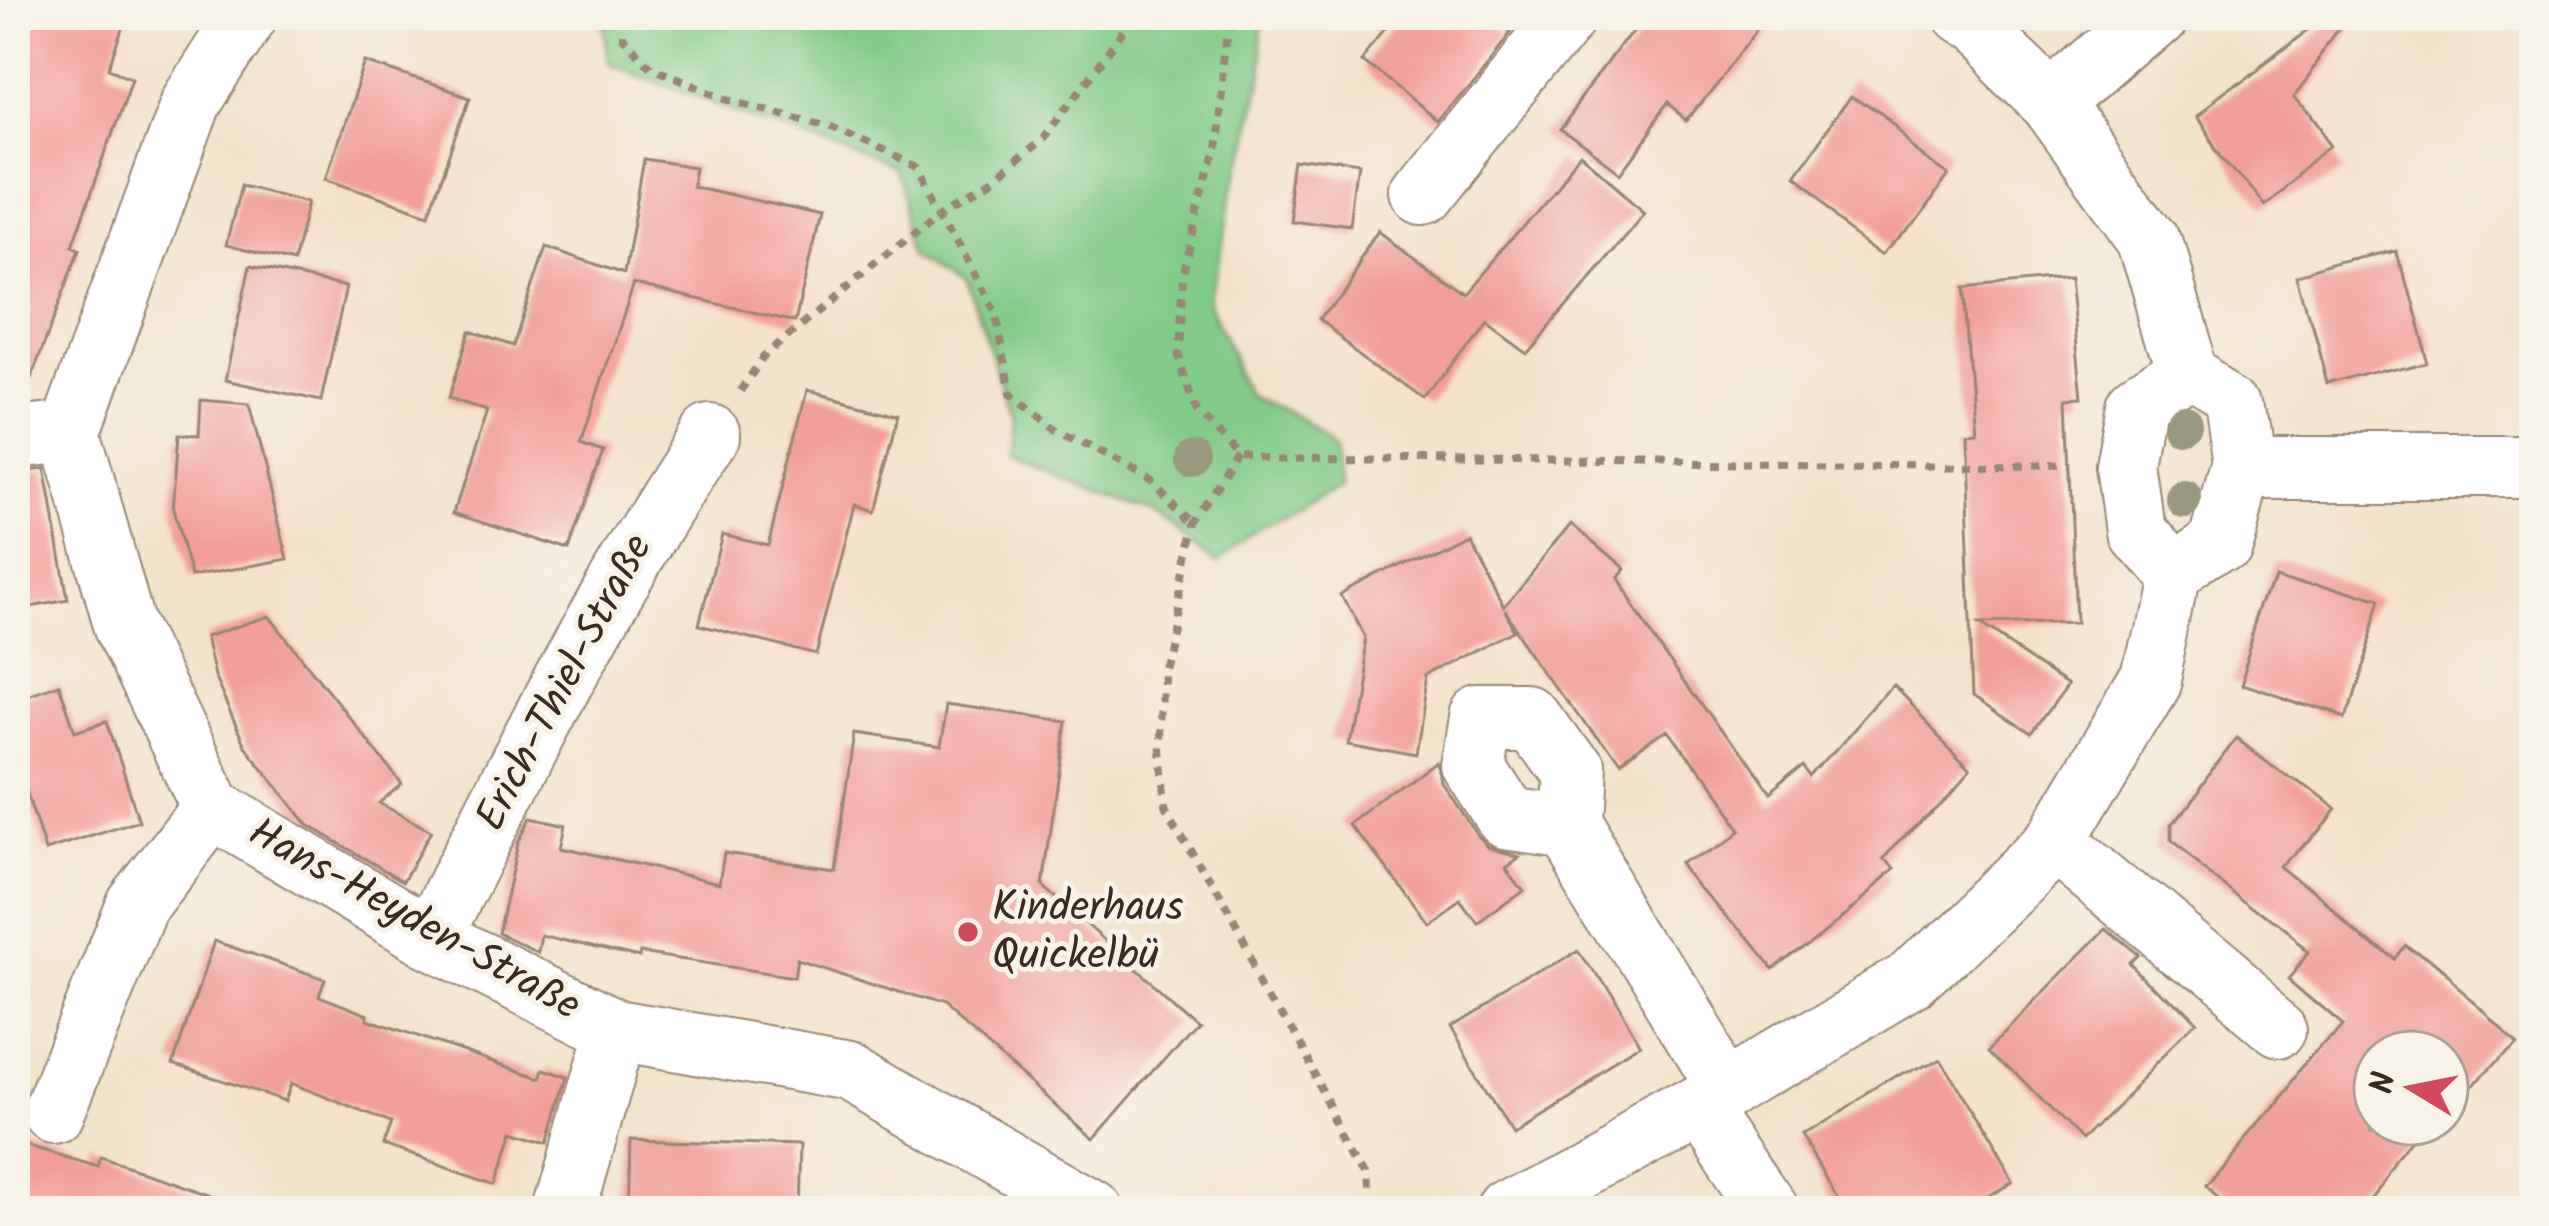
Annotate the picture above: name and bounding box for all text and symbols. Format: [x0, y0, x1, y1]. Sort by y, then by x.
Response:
street label: Erich-Thiel-Straße [458, 522, 672, 844]
street label: Hans-Heyden-Straße [235, 801, 593, 1039]
place label: Kinderhaus Quickelbü [992, 875, 1183, 990]
marker: Kinderhaus Quickelbü [955, 919, 981, 945]
north arrow [2351, 1028, 2471, 1148]
text: N [2357, 1068, 2413, 1098]

